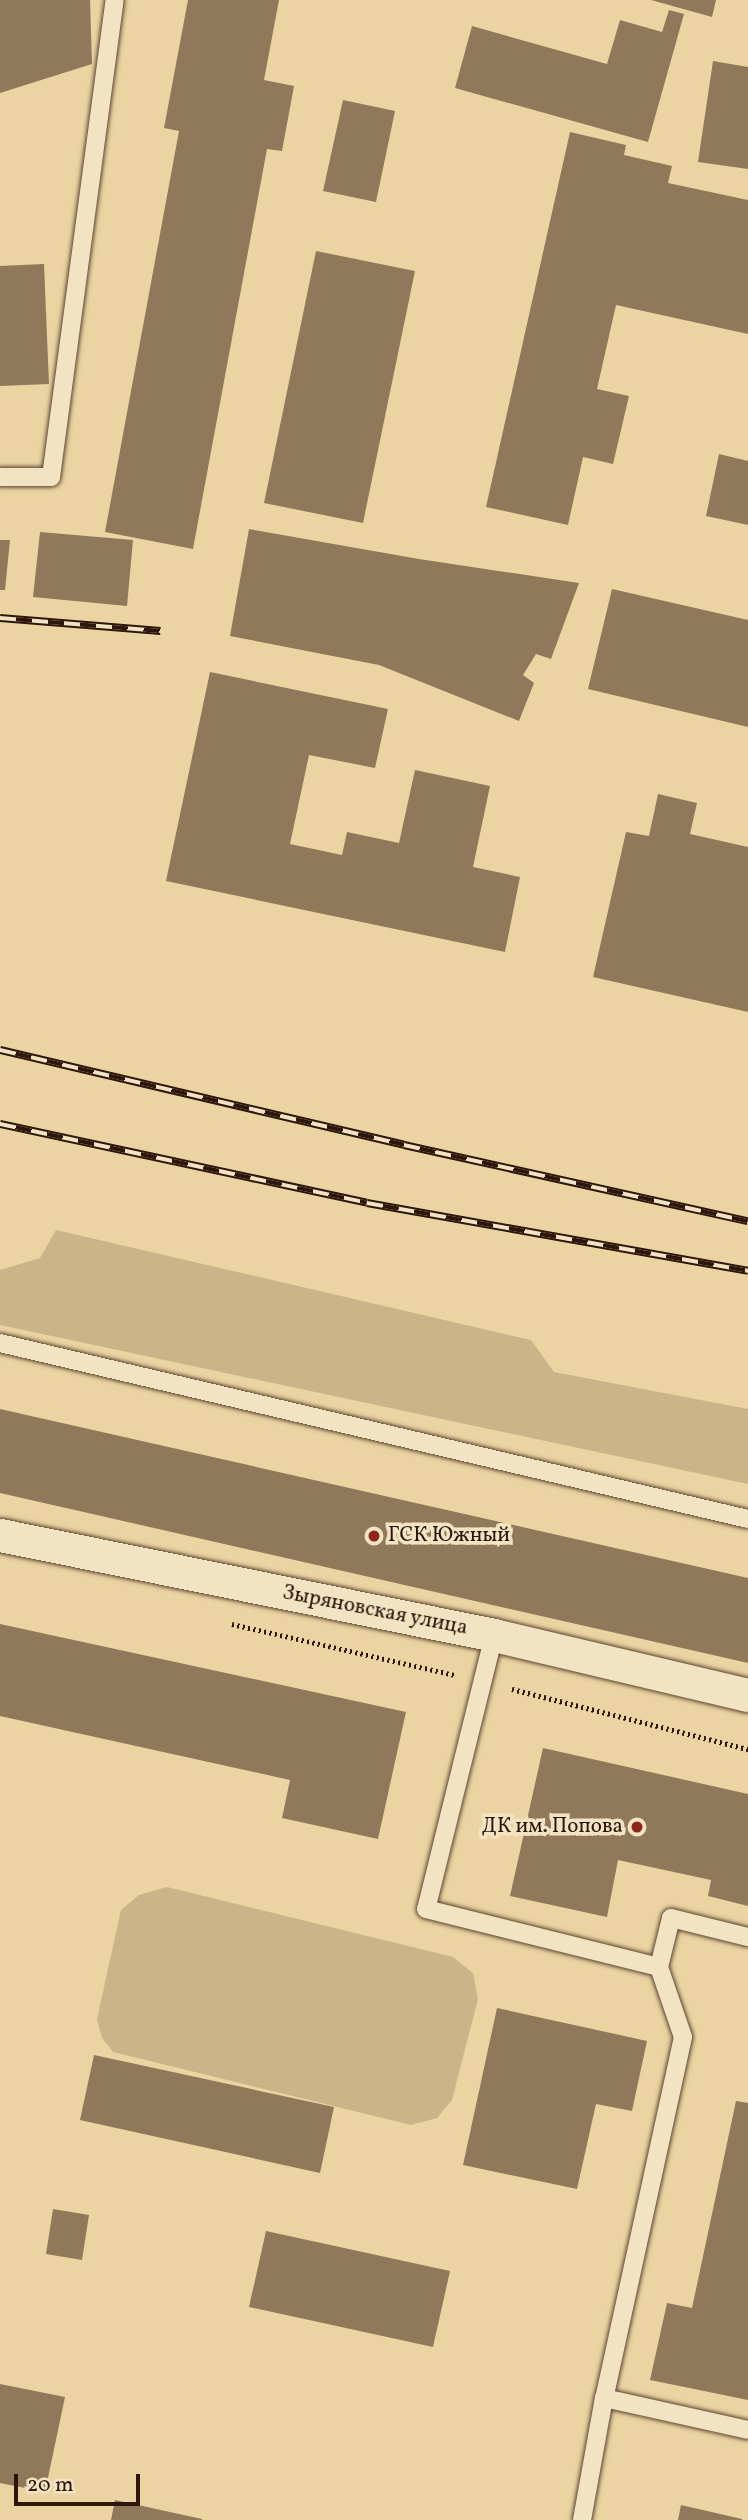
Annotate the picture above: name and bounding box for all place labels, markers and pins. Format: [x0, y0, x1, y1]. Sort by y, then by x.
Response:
place label: ГСК Южный [388, 1523, 510, 1549]
marker: ГСК Южный [366, 1528, 382, 1544]
place label: ДК им. Попова [482, 1814, 623, 1840]
marker: ДК им. Попова [629, 1819, 645, 1835]

